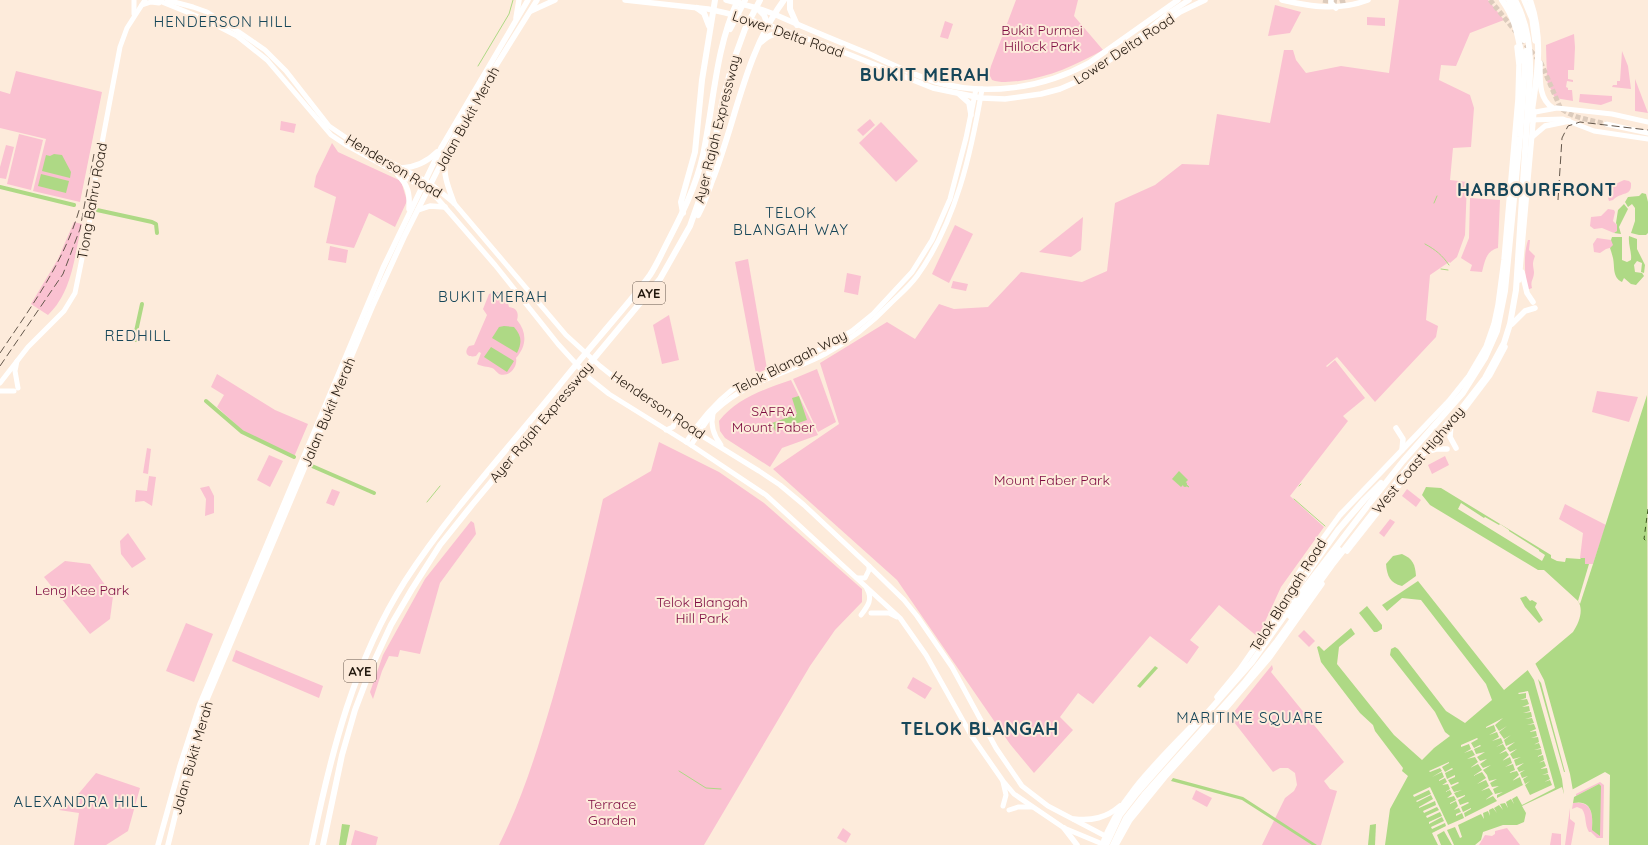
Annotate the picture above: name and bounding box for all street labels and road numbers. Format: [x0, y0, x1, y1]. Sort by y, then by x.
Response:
street label: Lower Delta Road [730, 7, 846, 61]
street label: Lower Delta Road [1070, 10, 1178, 88]
street label: Ayer Rajah Expressway [690, 53, 744, 205]
street label: Jalan Bukit Merah [431, 63, 503, 175]
street label: Henderson Road [342, 130, 446, 202]
street label: Tiong Bahru Road [73, 141, 111, 261]
road number: AYE [633, 282, 665, 304]
street label: Telok Blangah Way [730, 326, 850, 398]
street label: Jalan Bukit Merah [297, 354, 359, 470]
street label: Ayer Rajah Expressway [485, 358, 597, 486]
street label: Henderson Road [608, 367, 708, 443]
street label: West Coast Highway [1368, 403, 1468, 517]
street label: Telok Blangah Road [1246, 535, 1330, 655]
road number: AYE [344, 660, 376, 682]
street label: Jalan Bukit Merah [167, 699, 217, 817]

